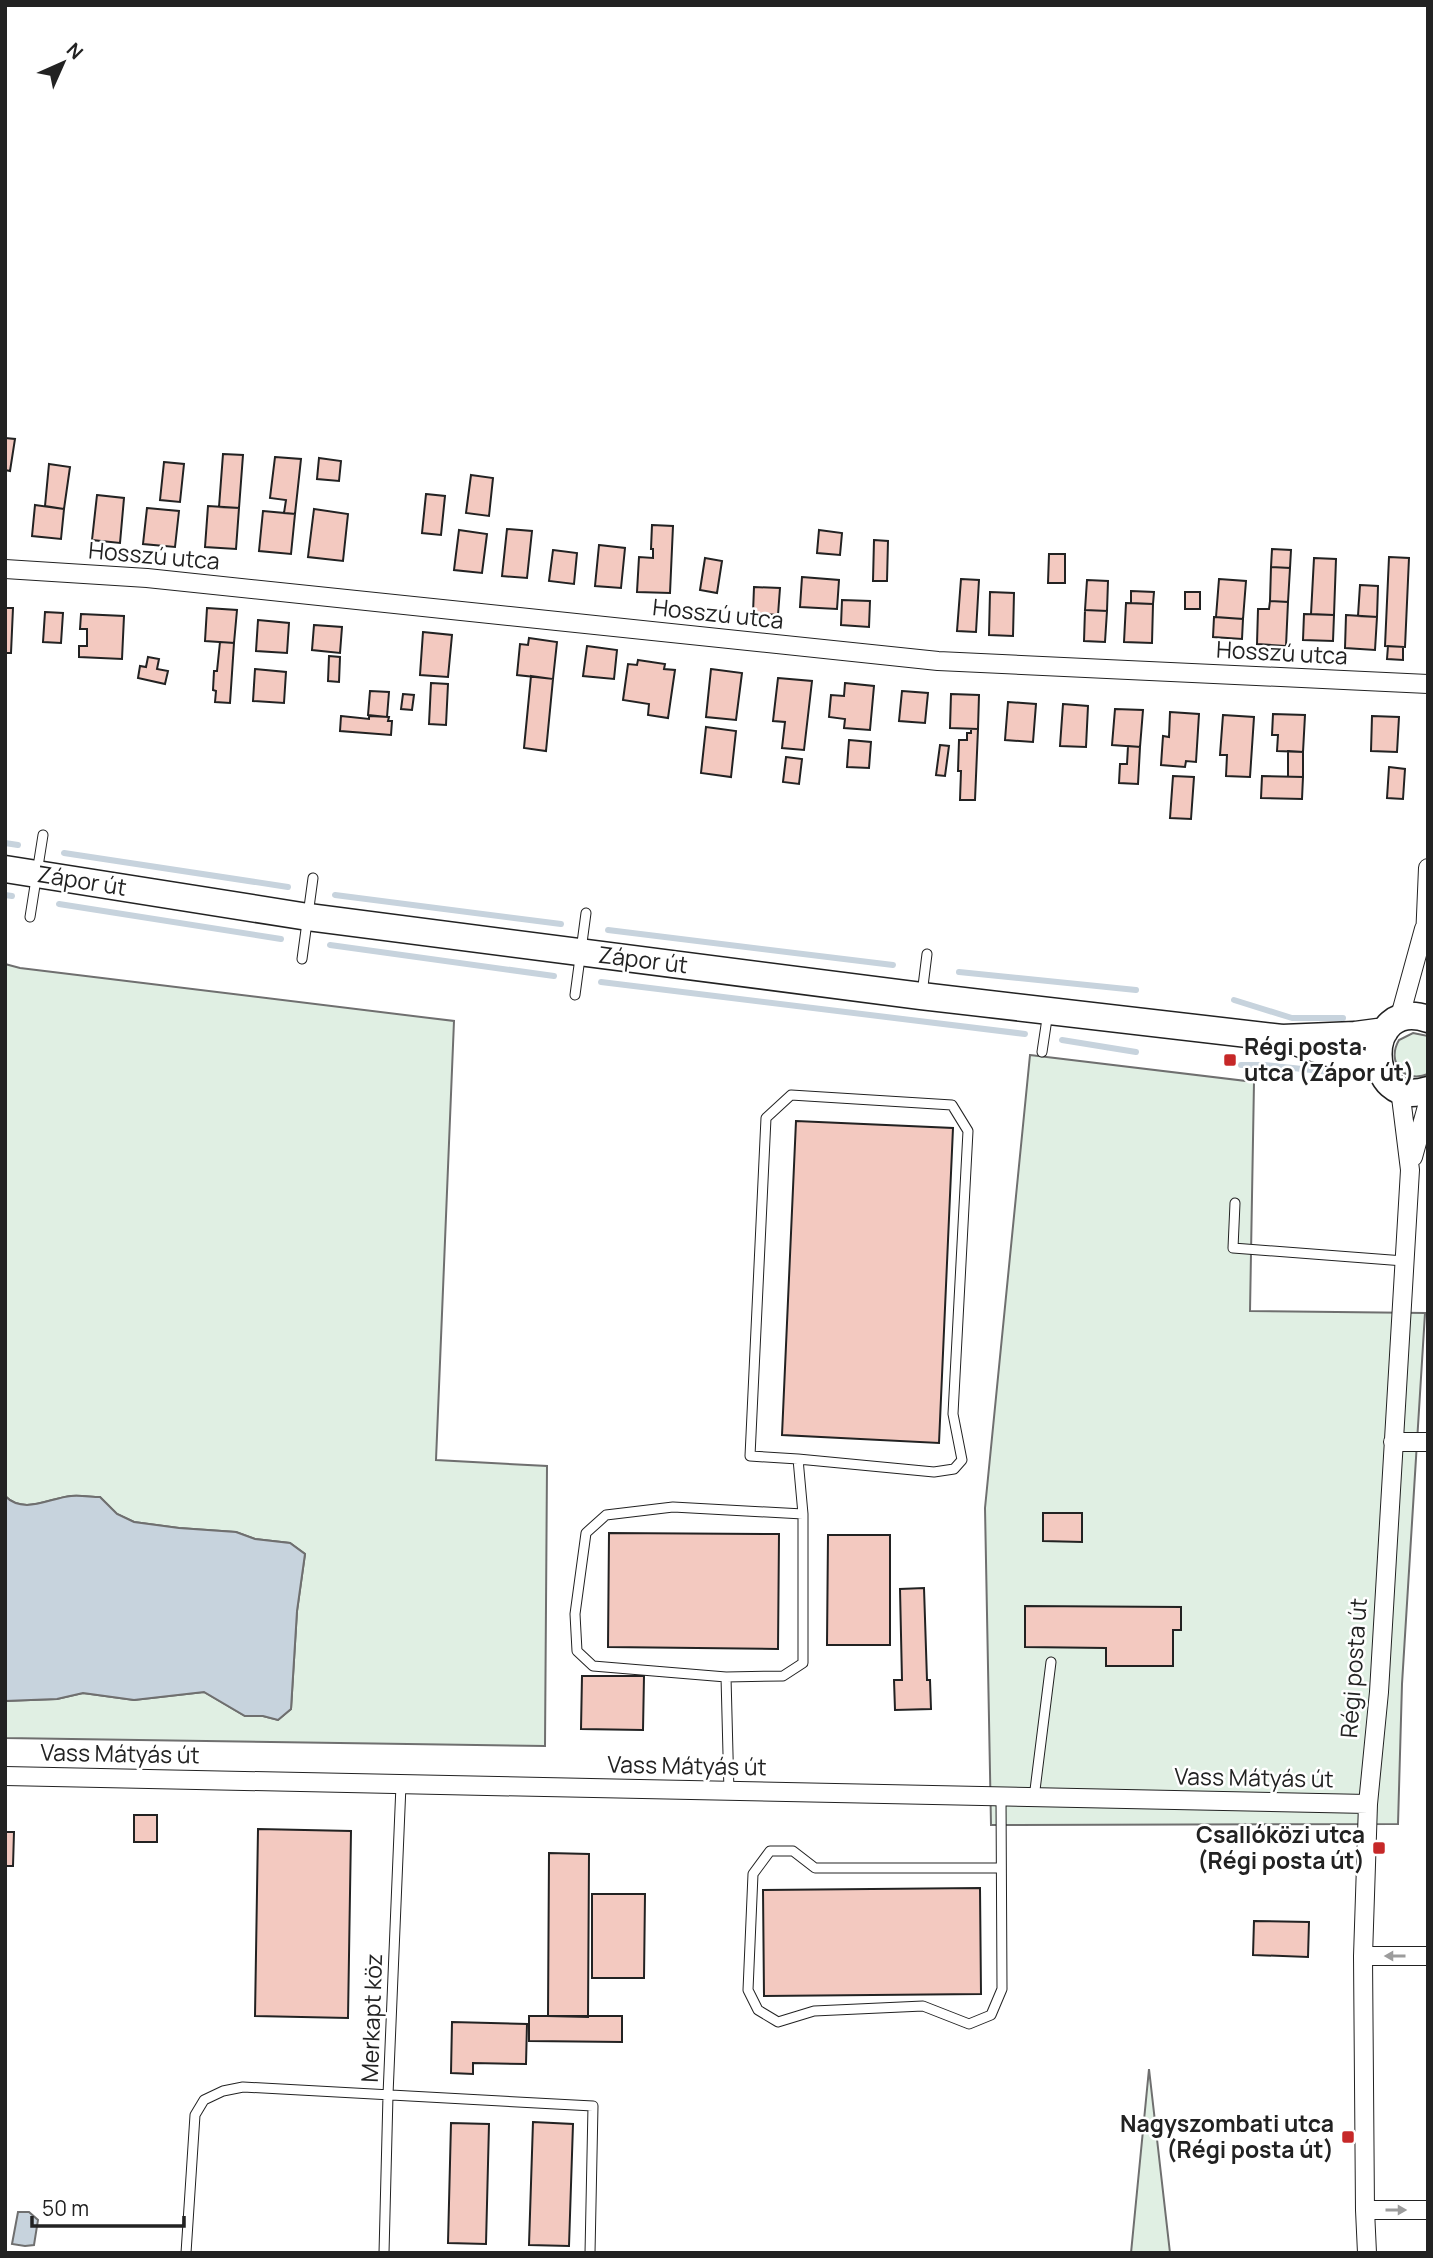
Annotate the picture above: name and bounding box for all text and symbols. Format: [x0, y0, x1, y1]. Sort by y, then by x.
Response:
north arrow [28, 28, 98, 98]
text: N [61, 37, 89, 65]
street label: Hosszú utca [87, 533, 221, 577]
street label: Hosszú utca [651, 590, 785, 636]
street label: Hosszú utca [1215, 633, 1349, 671]
street label: Zápor út [35, 857, 129, 903]
street label: Zápor út [597, 938, 690, 980]
place label: Régi posta utca (Zápor út) [1244, 1030, 1414, 1088]
marker: Régi posta utca (Zápor út) [1222, 1052, 1238, 1068]
street label: Régi posta út [1332, 1597, 1374, 1739]
street label: Vass Mátyás út [40, 1736, 200, 1770]
street label: Vass Mátyás út [607, 1748, 767, 1782]
street label: Vass Mátyás út [1174, 1760, 1334, 1794]
place label: Csallóközi utca (Régi posta út) [1196, 1818, 1365, 1876]
marker: Csallóközi utca (Régi posta út) [1371, 1840, 1387, 1856]
one-way arrow [1384, 1951, 1406, 1962]
street label: Merkapt köz [353, 1953, 389, 2083]
place label: Nagyszombati utca (Régi posta út) [1120, 2107, 1334, 2165]
marker: Nagyszombati utca (Régi posta út) [1340, 2129, 1356, 2145]
scale bar [32, 2184, 184, 2228]
text: 50 m [42, 2194, 89, 2222]
one-way arrow [1386, 2204, 1408, 2216]

